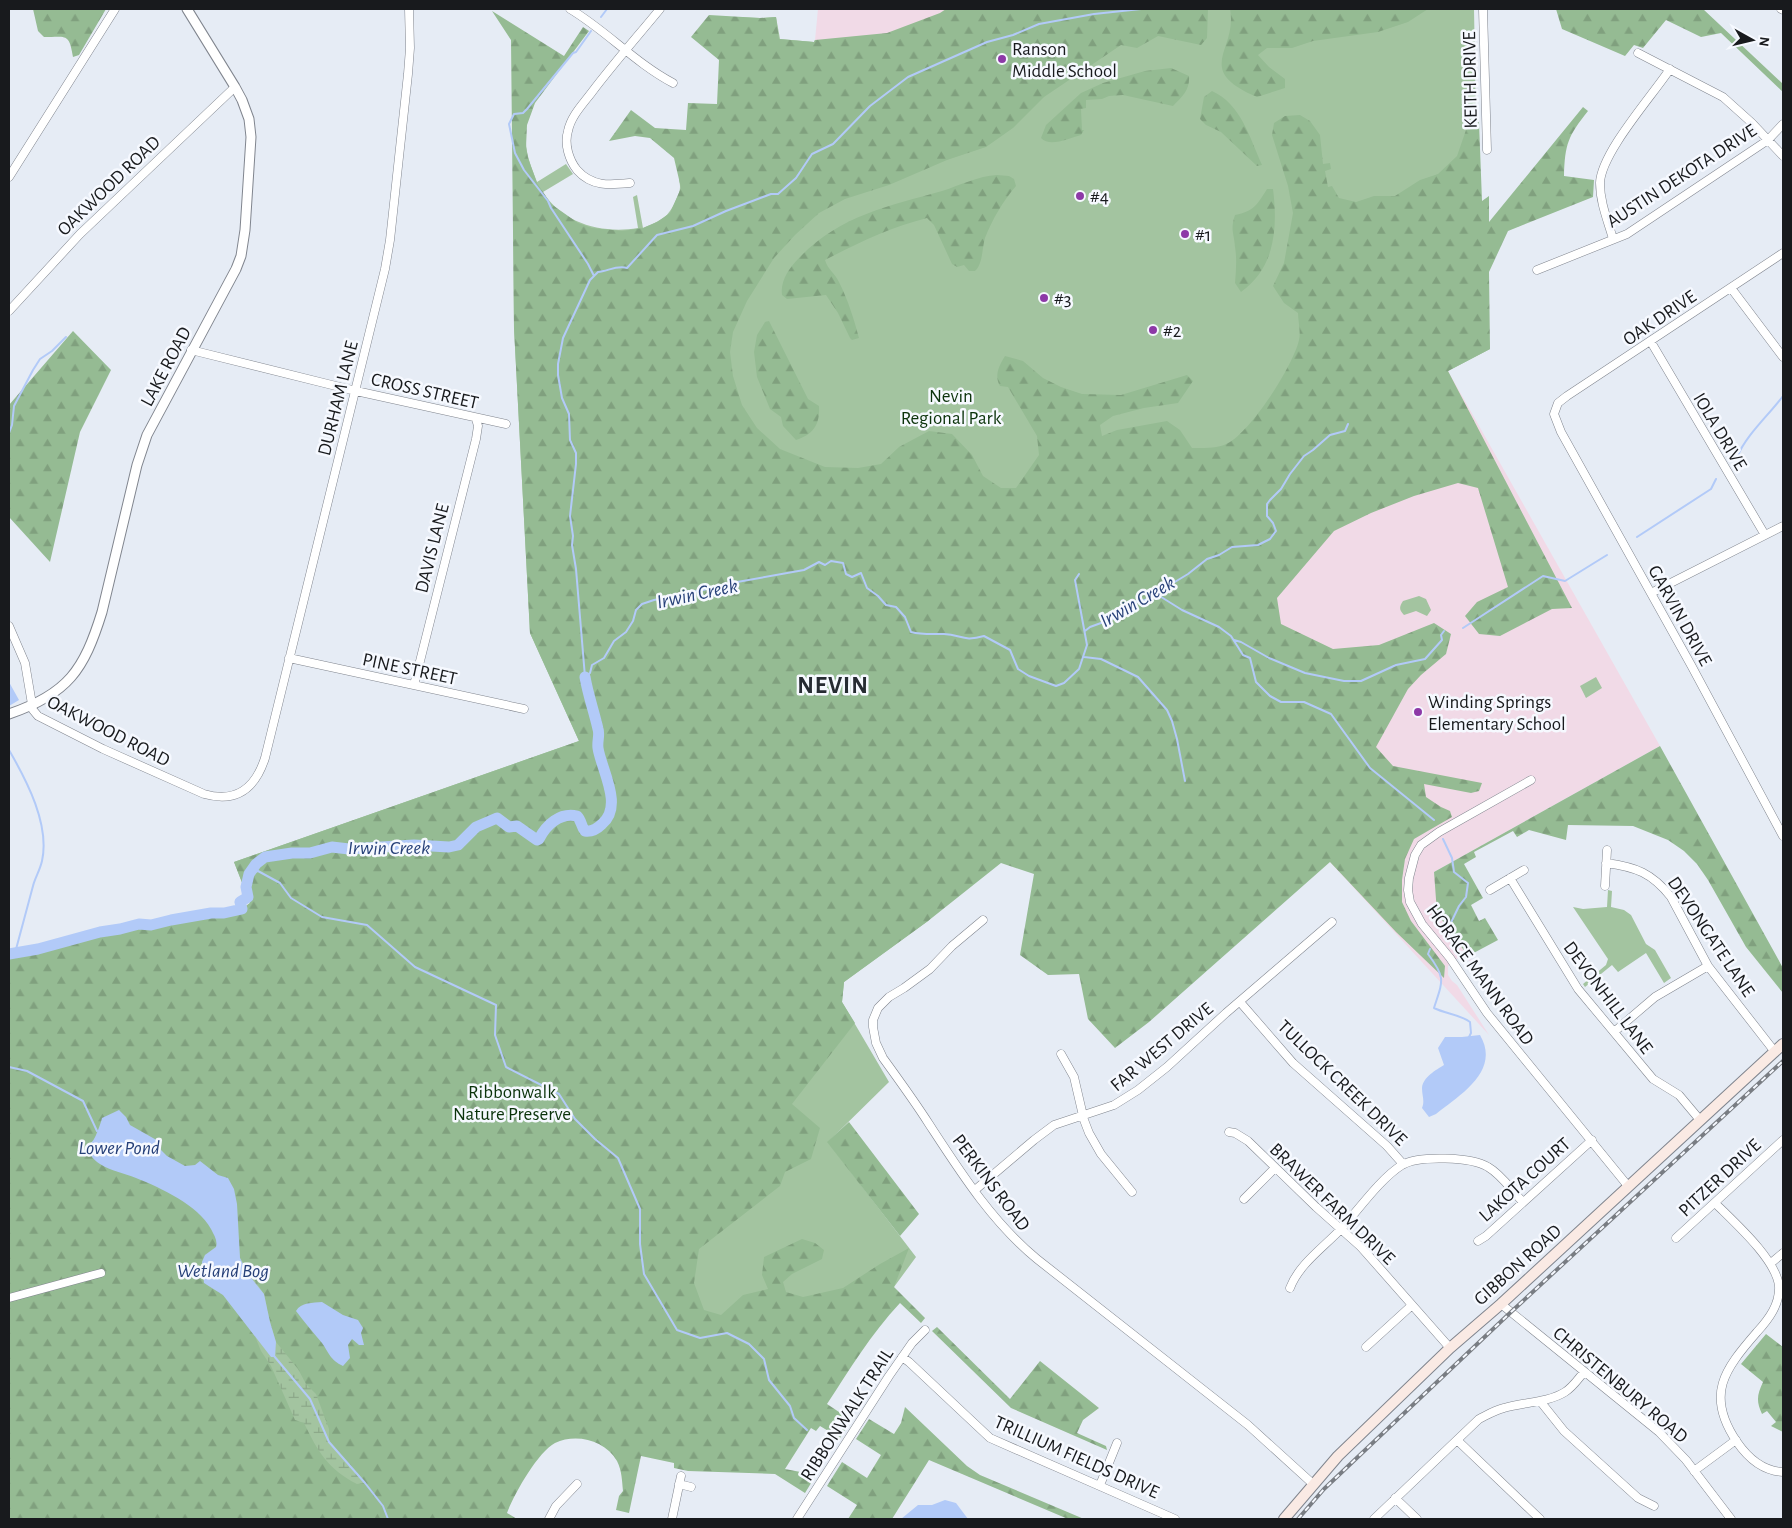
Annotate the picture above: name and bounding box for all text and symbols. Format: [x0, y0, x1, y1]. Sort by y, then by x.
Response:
north arrow [1727, 15, 1777, 65]
street label: KEITH DRIVE [1460, 31, 1481, 129]
text: N [1756, 36, 1771, 47]
place label: Ranson Middle School [1012, 40, 1117, 81]
marker: Ranson Middle School [996, 53, 1008, 65]
street label: AUSTIN DEKOTA DRIVE [1604, 121, 1760, 232]
street label: OAKWOOD ROAD [54, 132, 164, 240]
place label: #4 [1090, 188, 1109, 207]
marker: #4 [1074, 190, 1086, 202]
place label: #1 [1195, 226, 1211, 245]
marker: #1 [1179, 228, 1191, 240]
street label: OAK DRIVE [1620, 287, 1700, 350]
place label: #3 [1054, 290, 1072, 309]
marker: #3 [1038, 292, 1050, 304]
place label: #2 [1163, 322, 1182, 341]
street label: LAKE ROAD [138, 324, 195, 410]
marker: #2 [1147, 324, 1159, 336]
street label: DURHAM LANE [315, 339, 362, 458]
street label: CROSS STREET [369, 370, 480, 413]
park label: Nevin Regional Park [901, 387, 1002, 428]
street label: IOLA DRIVE [1689, 390, 1750, 474]
street label: DAVIS LANE [412, 502, 453, 595]
street label: GARVIN DRIVE [1644, 562, 1715, 669]
water label: Irwin Creek [1097, 573, 1178, 631]
water label: Irwin Creek [655, 576, 740, 612]
street label: PINE STREET [361, 650, 459, 689]
district label: NEVIN [797, 674, 869, 698]
street label: OAKWOOD ROAD [44, 692, 173, 770]
place label: Winding Springs Elementary School [1428, 693, 1566, 734]
marker: Winding Springs Elementary School [1412, 706, 1424, 718]
water label: Irwin Creek [348, 838, 430, 858]
street label: DEVONGATE LANE [1664, 873, 1758, 1000]
street label: HORACE MANN ROAD [1423, 901, 1537, 1049]
street label: DEVONHILL LANE [1560, 938, 1656, 1058]
street label: FAR WEST DRIVE [1107, 999, 1217, 1095]
street label: TULLOCK CREEK DRIVE [1274, 1017, 1410, 1150]
park label: Ribbonwalk Nature Preserve [453, 1083, 571, 1124]
street label: PERKINS ROAD [948, 1131, 1033, 1235]
street label: LAKOTA COURT [1476, 1134, 1574, 1226]
street label: PITZER DRIVE [1675, 1136, 1765, 1221]
water label: Lower Pond [78, 1138, 160, 1158]
street label: BRAWER FARM DRIVE [1266, 1140, 1398, 1269]
street label: GIBBON ROAD [1471, 1221, 1565, 1309]
water label: Wetland Bog [177, 1261, 269, 1281]
street label: CHRISTENBURY ROAD [1549, 1323, 1691, 1447]
street label: RIBBONWALK TRAIL [797, 1345, 897, 1484]
street label: TRILLIUM FIELDS DRIVE [991, 1412, 1162, 1502]

